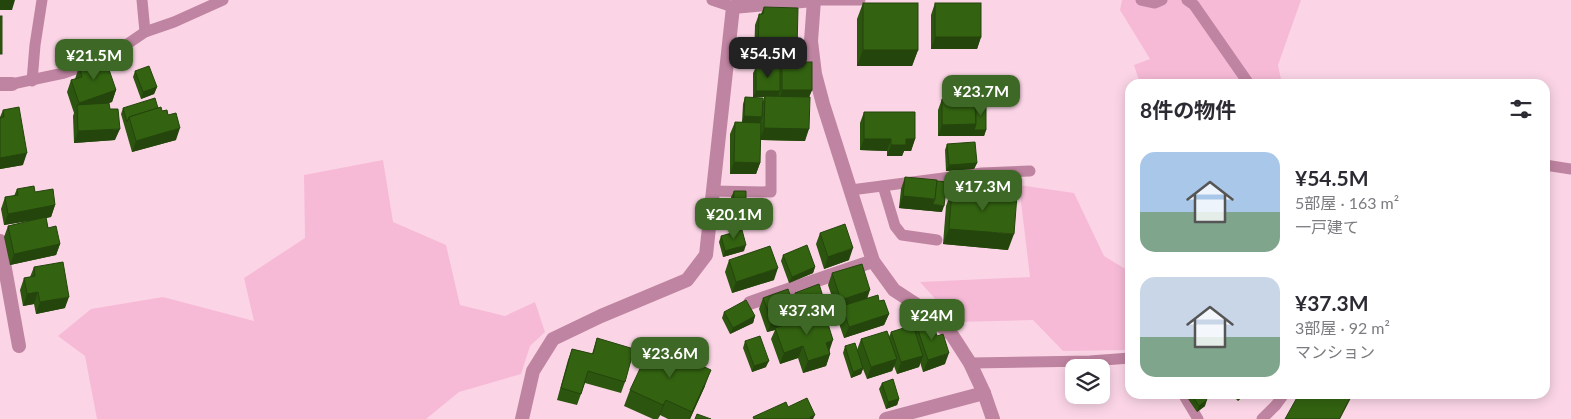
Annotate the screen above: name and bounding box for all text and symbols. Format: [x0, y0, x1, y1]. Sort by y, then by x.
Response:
pin: ¥54.5M [727, 36, 809, 79]
pin: ¥21.5M [53, 38, 135, 81]
text: ¥54.5M [740, 43, 796, 62]
text: ¥21.5M [66, 45, 122, 64]
pin: ¥23.7M [940, 74, 1022, 117]
text: ¥23.7M [953, 81, 1009, 100]
icon: filters [1507, 95, 1535, 123]
text: 8件の物件 [1140, 97, 1236, 122]
text: ¥54.5M [1295, 165, 1369, 190]
pin: ¥17.3M [942, 170, 1024, 212]
icon: home [1180, 172, 1240, 232]
text: ¥17.3M [955, 176, 1011, 195]
text: 5部屋 · 163 m² [1295, 193, 1399, 212]
pin: ¥20.1M [693, 198, 775, 240]
text: ¥20.1M [706, 204, 762, 223]
text: 一戸建て [1295, 217, 1359, 236]
text: ¥37.3M [1295, 290, 1369, 315]
pin: ¥37.3M [766, 294, 848, 336]
icon: home [1180, 297, 1240, 357]
pin: ¥24M [902, 298, 962, 341]
text: ¥37.3M [779, 300, 835, 319]
text: ¥24M [911, 305, 953, 324]
text: 3部屋 · 92 m² [1295, 318, 1390, 337]
pin: ¥23.6M [629, 336, 711, 379]
text: マンション [1295, 342, 1375, 361]
text: ¥23.6M [642, 343, 698, 362]
map controls [1065, 359, 1110, 404]
button: layers [1065, 359, 1110, 404]

